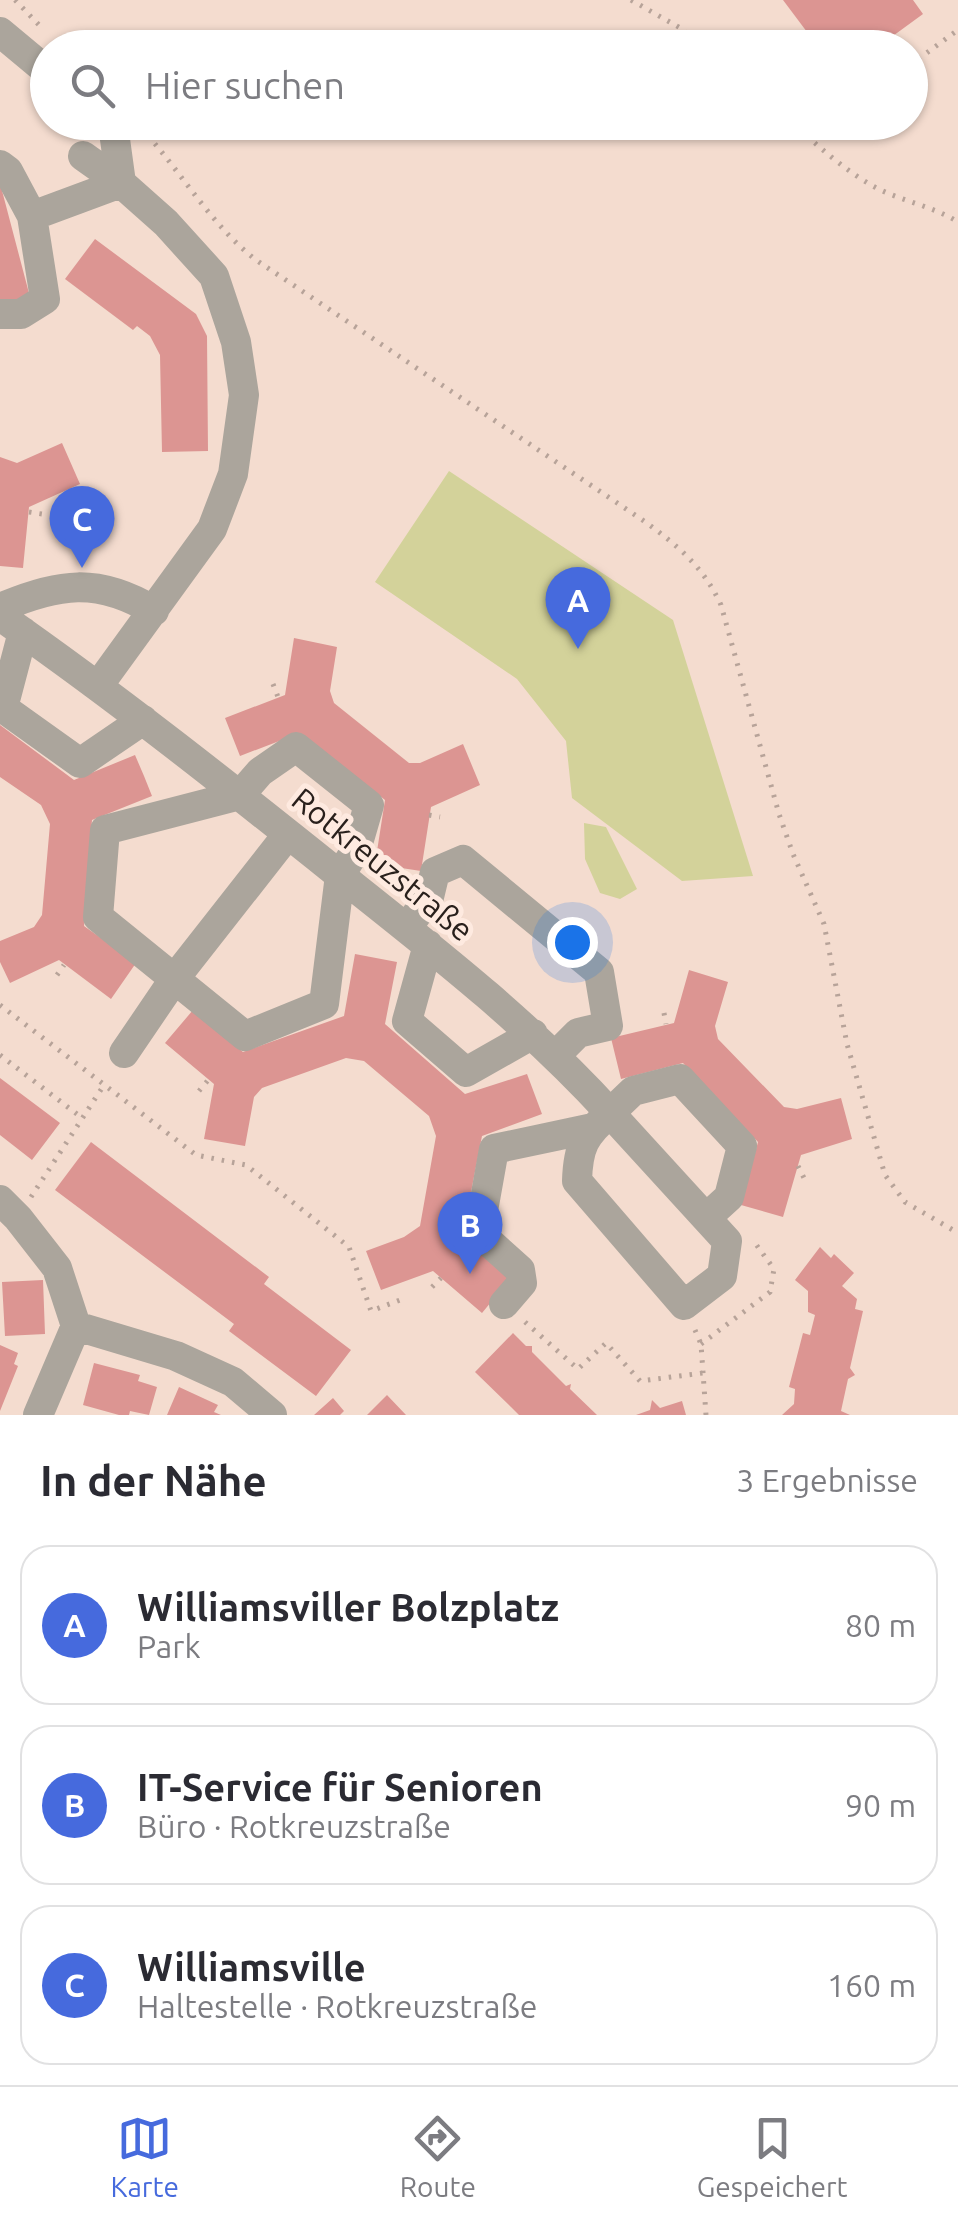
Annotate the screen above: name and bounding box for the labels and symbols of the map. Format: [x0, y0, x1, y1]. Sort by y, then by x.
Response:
pin: C [49, 486, 114, 568]
pin: A [546, 566, 610, 649]
street label: Rotkreuzstraße [285, 780, 481, 948]
your location [547, 917, 598, 968]
pin: B [438, 1192, 502, 1274]

